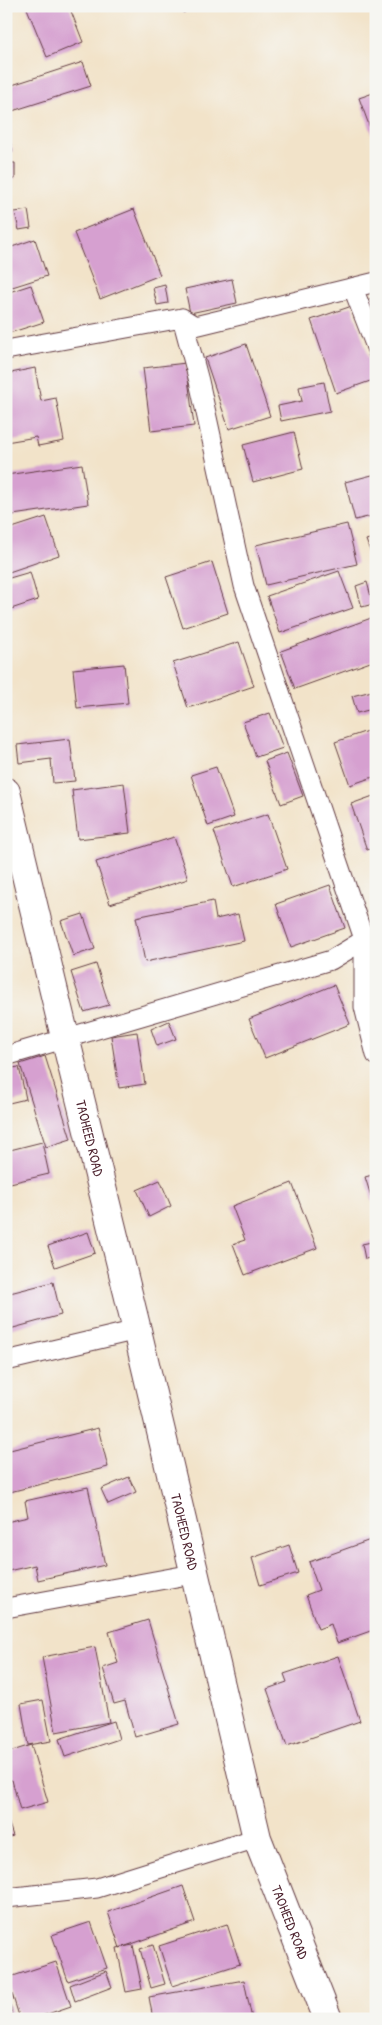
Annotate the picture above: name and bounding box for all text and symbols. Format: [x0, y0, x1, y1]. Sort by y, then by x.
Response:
street label: TAOHEED ROAD [72, 1098, 109, 1178]
street label: TAOHEED ROAD [167, 1492, 203, 1572]
street label: TAOHEED ROAD [267, 1882, 314, 1962]

